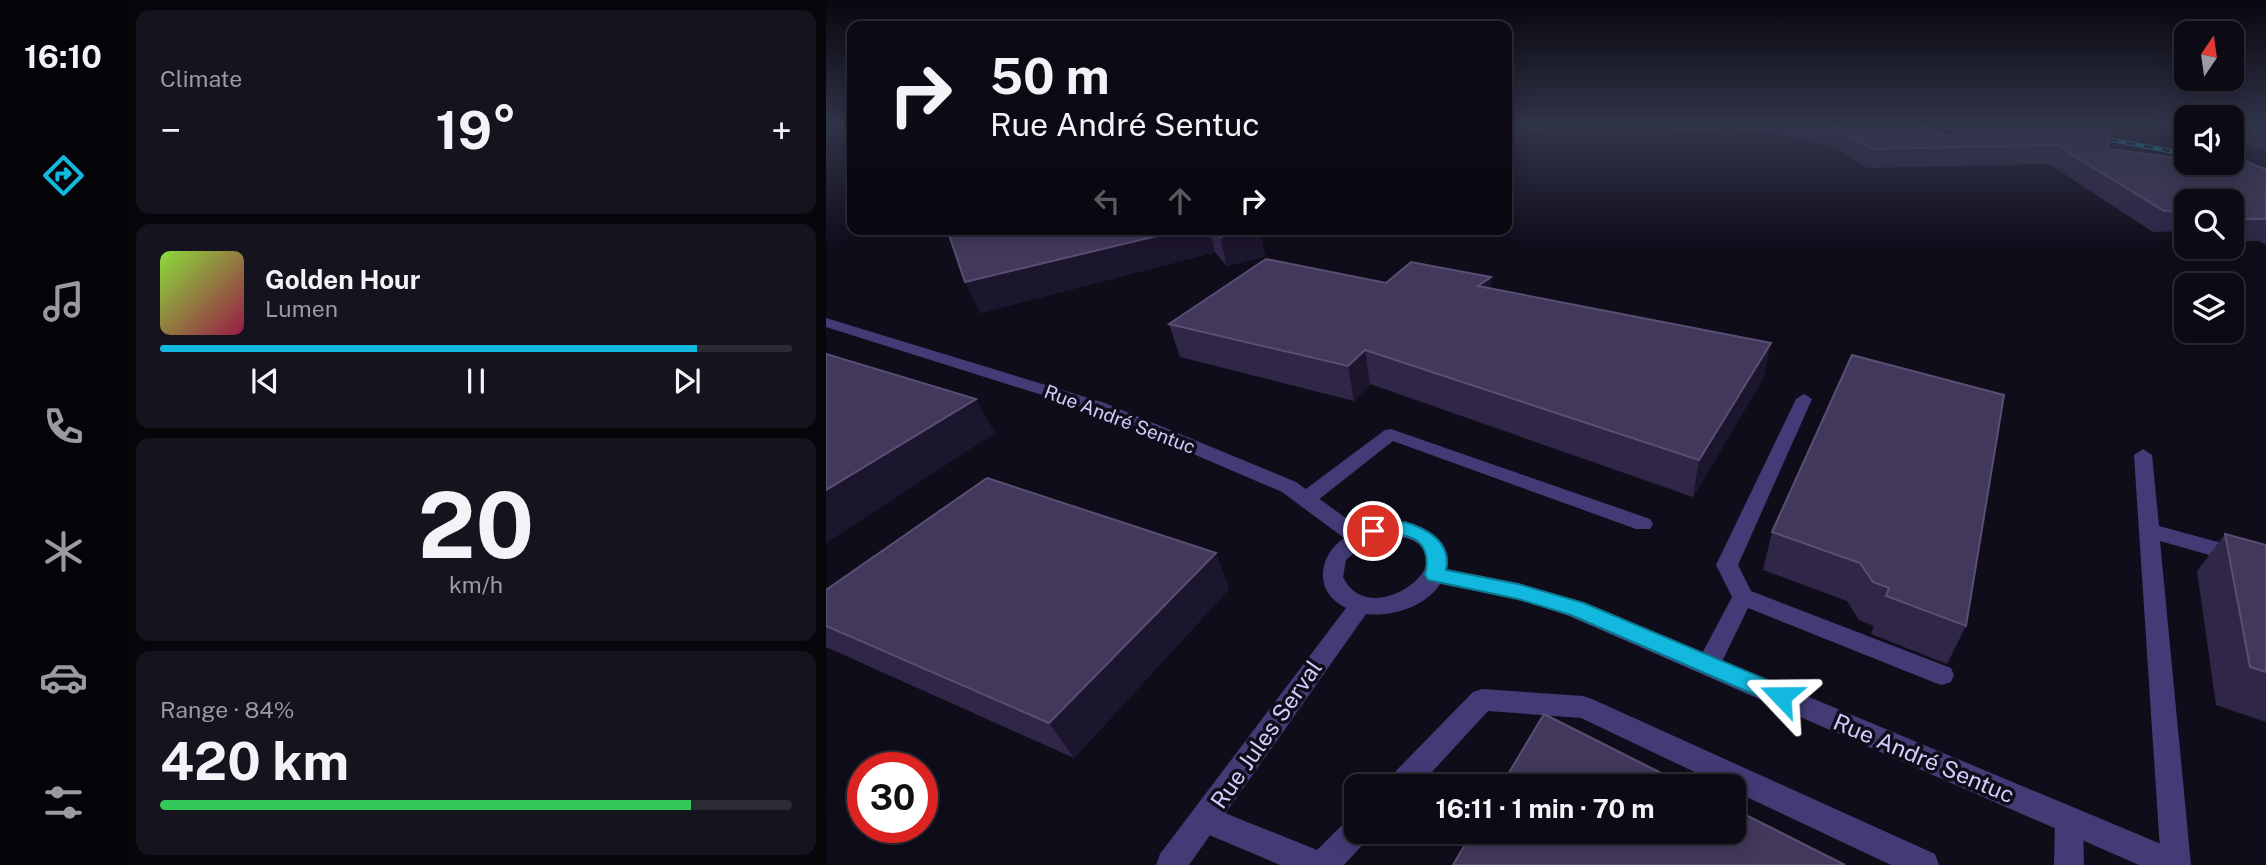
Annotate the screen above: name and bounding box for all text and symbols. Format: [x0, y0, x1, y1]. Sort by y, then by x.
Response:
north arrow [2174, 21, 2244, 91]
map controls [2174, 21, 2244, 343]
text: 16:10 [24, 38, 102, 75]
text: 50 m [990, 47, 1110, 105]
icon: right [875, 49, 966, 140]
text: Climate [160, 65, 242, 92]
text: 19° [435, 100, 517, 161]
button: sound [2174, 105, 2244, 175]
text: Rue André Sentuc [990, 106, 1260, 143]
text: − [160, 108, 181, 153]
text: + [771, 108, 792, 153]
icon: directions [39, 151, 88, 200]
icon: left [1088, 182, 1126, 220]
icon: ahead [1161, 182, 1199, 220]
icon: right [1234, 182, 1272, 220]
button: search [2174, 189, 2244, 259]
text: Golden Hour [265, 264, 420, 295]
button: layers [2174, 273, 2244, 343]
icon: music [39, 277, 88, 326]
text: Lumen [265, 295, 338, 322]
icon: previous [246, 362, 284, 400]
icon: pause [457, 362, 495, 400]
icon: next [668, 362, 706, 400]
street label: Rue André Sentuc [1041, 380, 1199, 458]
icon: phone [39, 402, 88, 451]
text: 20 [418, 472, 534, 578]
pin [1343, 501, 1403, 561]
icon: arrive [1354, 512, 1392, 550]
icon: climate [39, 527, 88, 576]
text: km/h [449, 571, 503, 598]
icon: car [39, 653, 88, 702]
street label: Rue Jules Serval [1205, 655, 1327, 813]
position arrow [1744, 659, 1818, 733]
text: Range · 84% [160, 696, 295, 723]
street label: Rue André Sentuc [1830, 708, 2018, 808]
text: 420 km [160, 731, 349, 792]
speed limit sign: 30 [847, 752, 938, 843]
icon: filters [39, 778, 88, 827]
text: 16:11 · 1 min · 70 m [1436, 793, 1654, 824]

